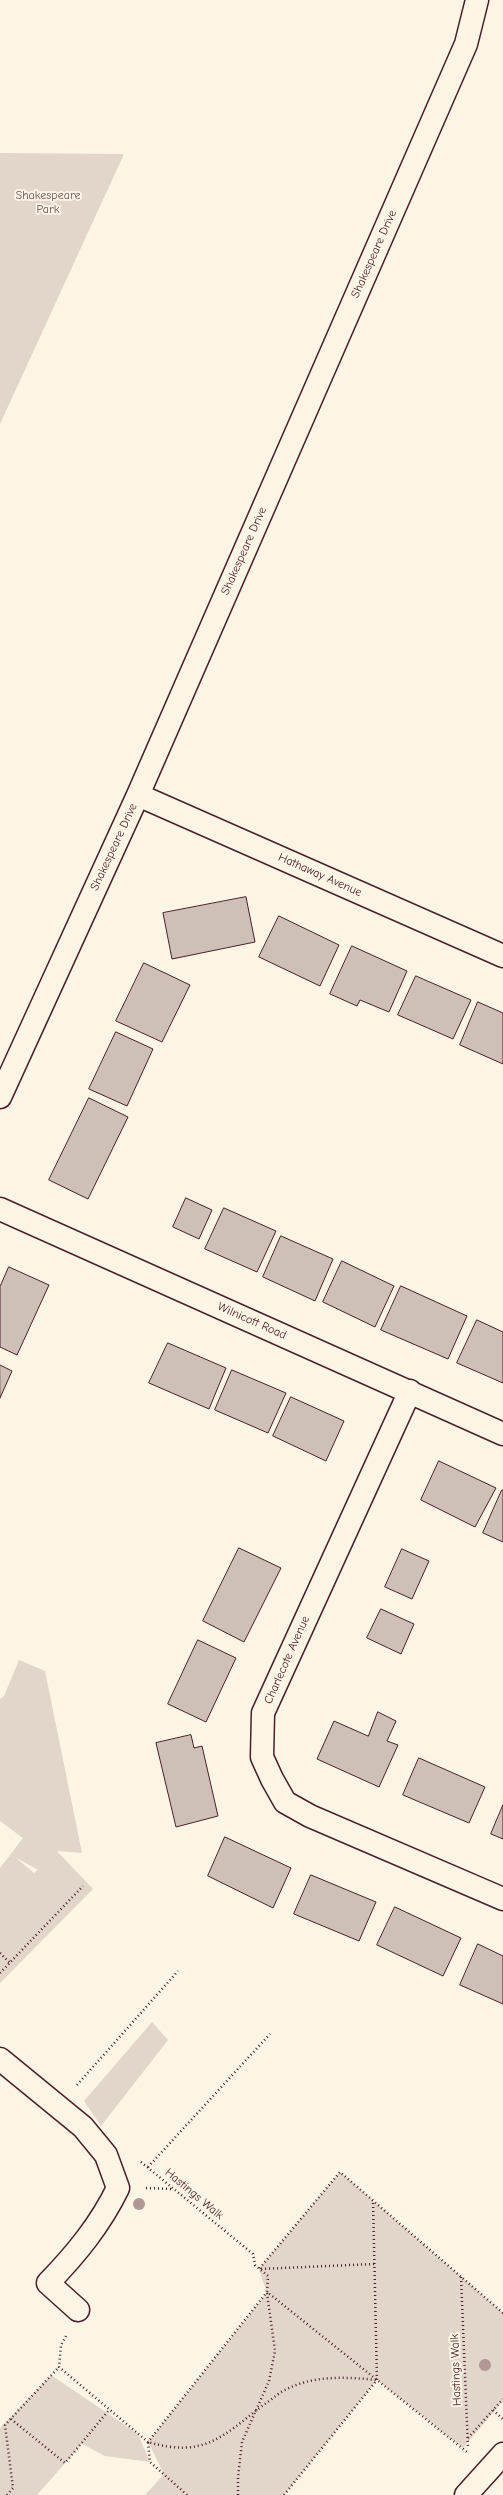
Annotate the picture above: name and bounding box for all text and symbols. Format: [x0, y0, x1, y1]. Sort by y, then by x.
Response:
park label: Shakespeare Park [16, 189, 80, 217]
street label: Shakespeare Drive [348, 208, 400, 300]
street label: Shakespeare Drive [218, 505, 270, 597]
street label: Shakespeare Drive [87, 801, 141, 893]
street label: Hathaway Avenue [276, 850, 364, 900]
street label: Wilnicott Road [215, 1299, 289, 1343]
street label: Charlecote Avenue [261, 1614, 313, 1706]
street label: Hastings Walk [162, 2165, 226, 2223]
street label: Hastings Walk [448, 2334, 464, 2406]

